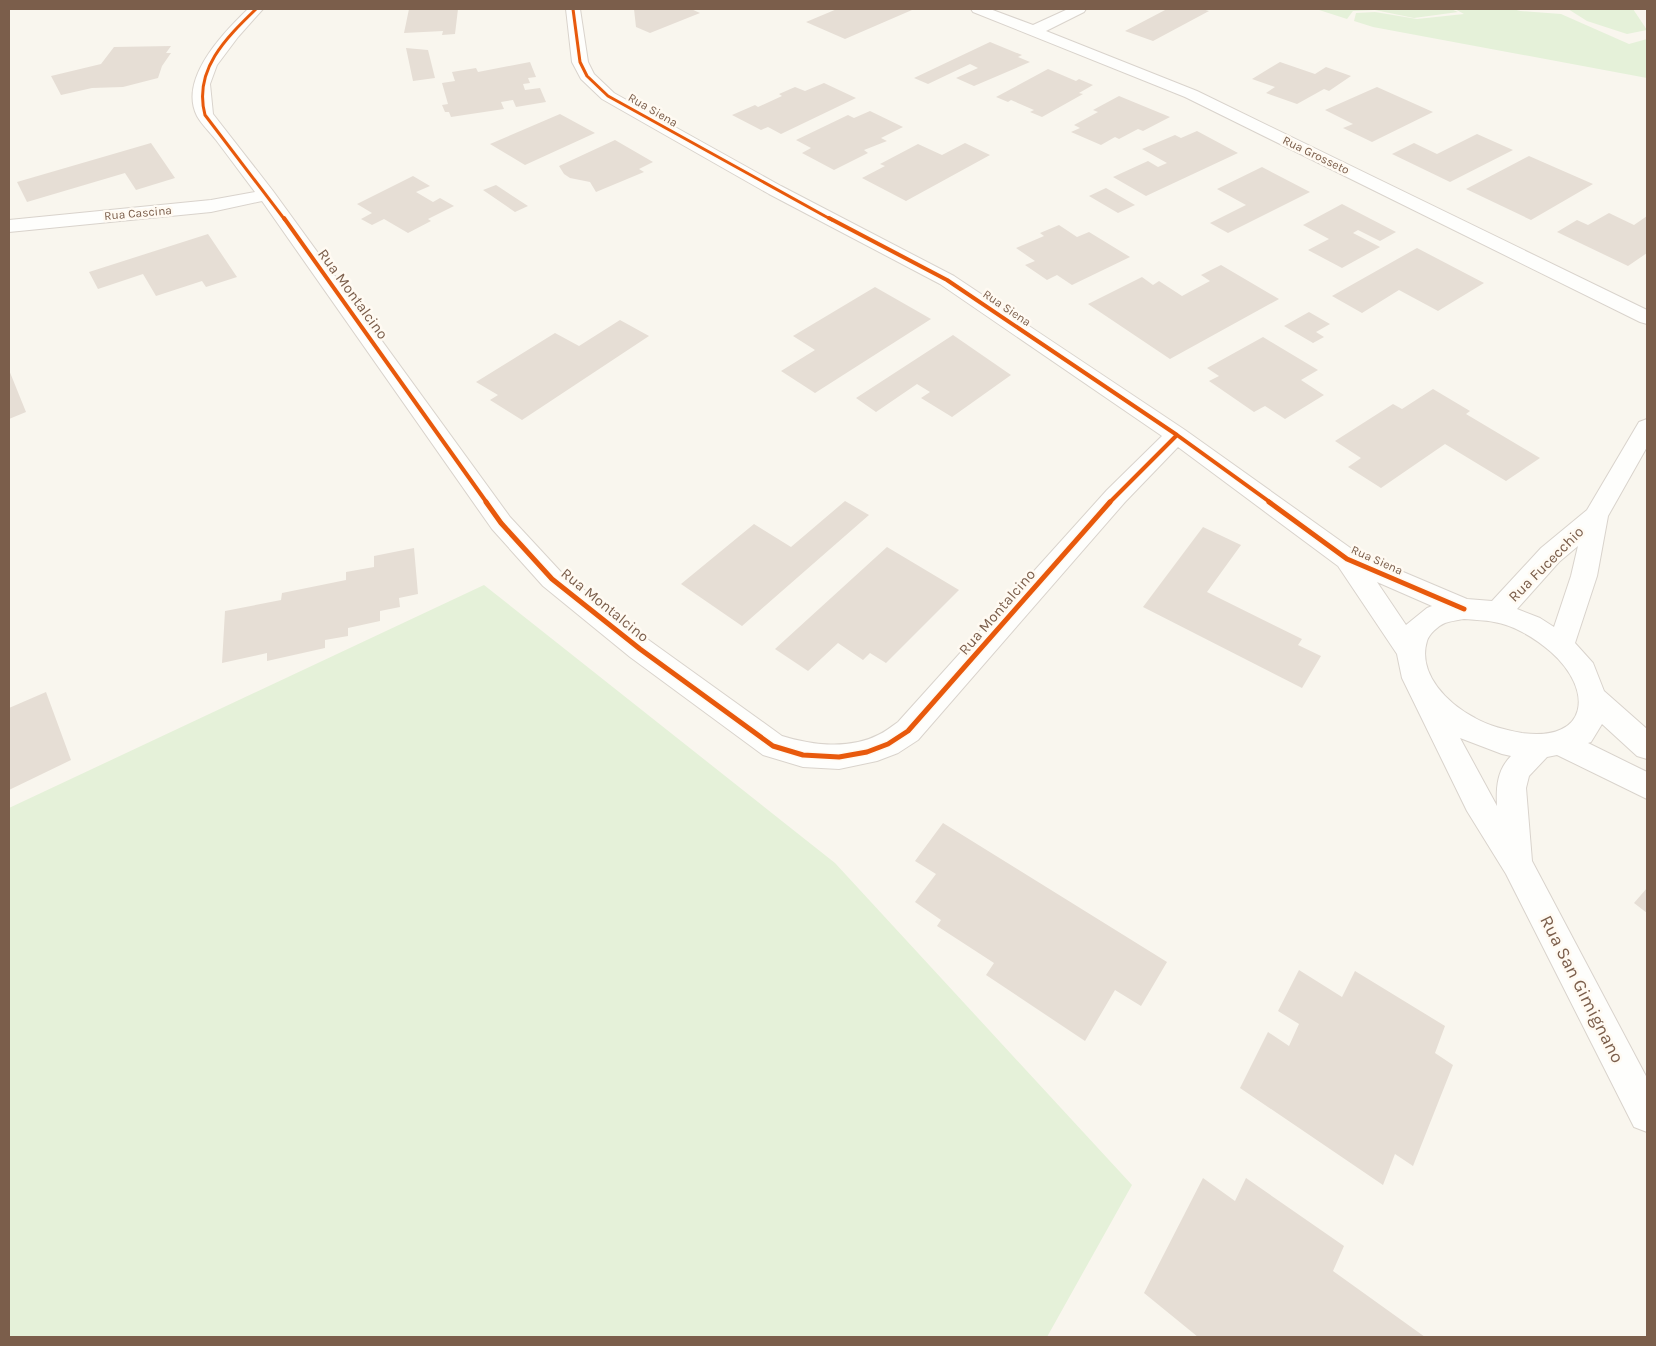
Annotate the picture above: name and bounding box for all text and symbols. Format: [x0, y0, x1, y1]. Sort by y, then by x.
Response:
street label: Rua Siena [626, 90, 680, 130]
street label: Rua Grosseto [1280, 133, 1352, 177]
street label: Rua Cascina [104, 203, 172, 223]
street label: Rua Montalcino [314, 245, 392, 343]
street label: Rua Siena [980, 287, 1034, 329]
street label: Rua Fucecchio [1505, 523, 1587, 605]
street label: Rua Siena [1349, 542, 1405, 578]
street label: Rua Montalcino [558, 564, 652, 646]
street label: Rua Montalcino [955, 565, 1039, 659]
street label: Rua San Gimignano [1535, 911, 1629, 1067]

